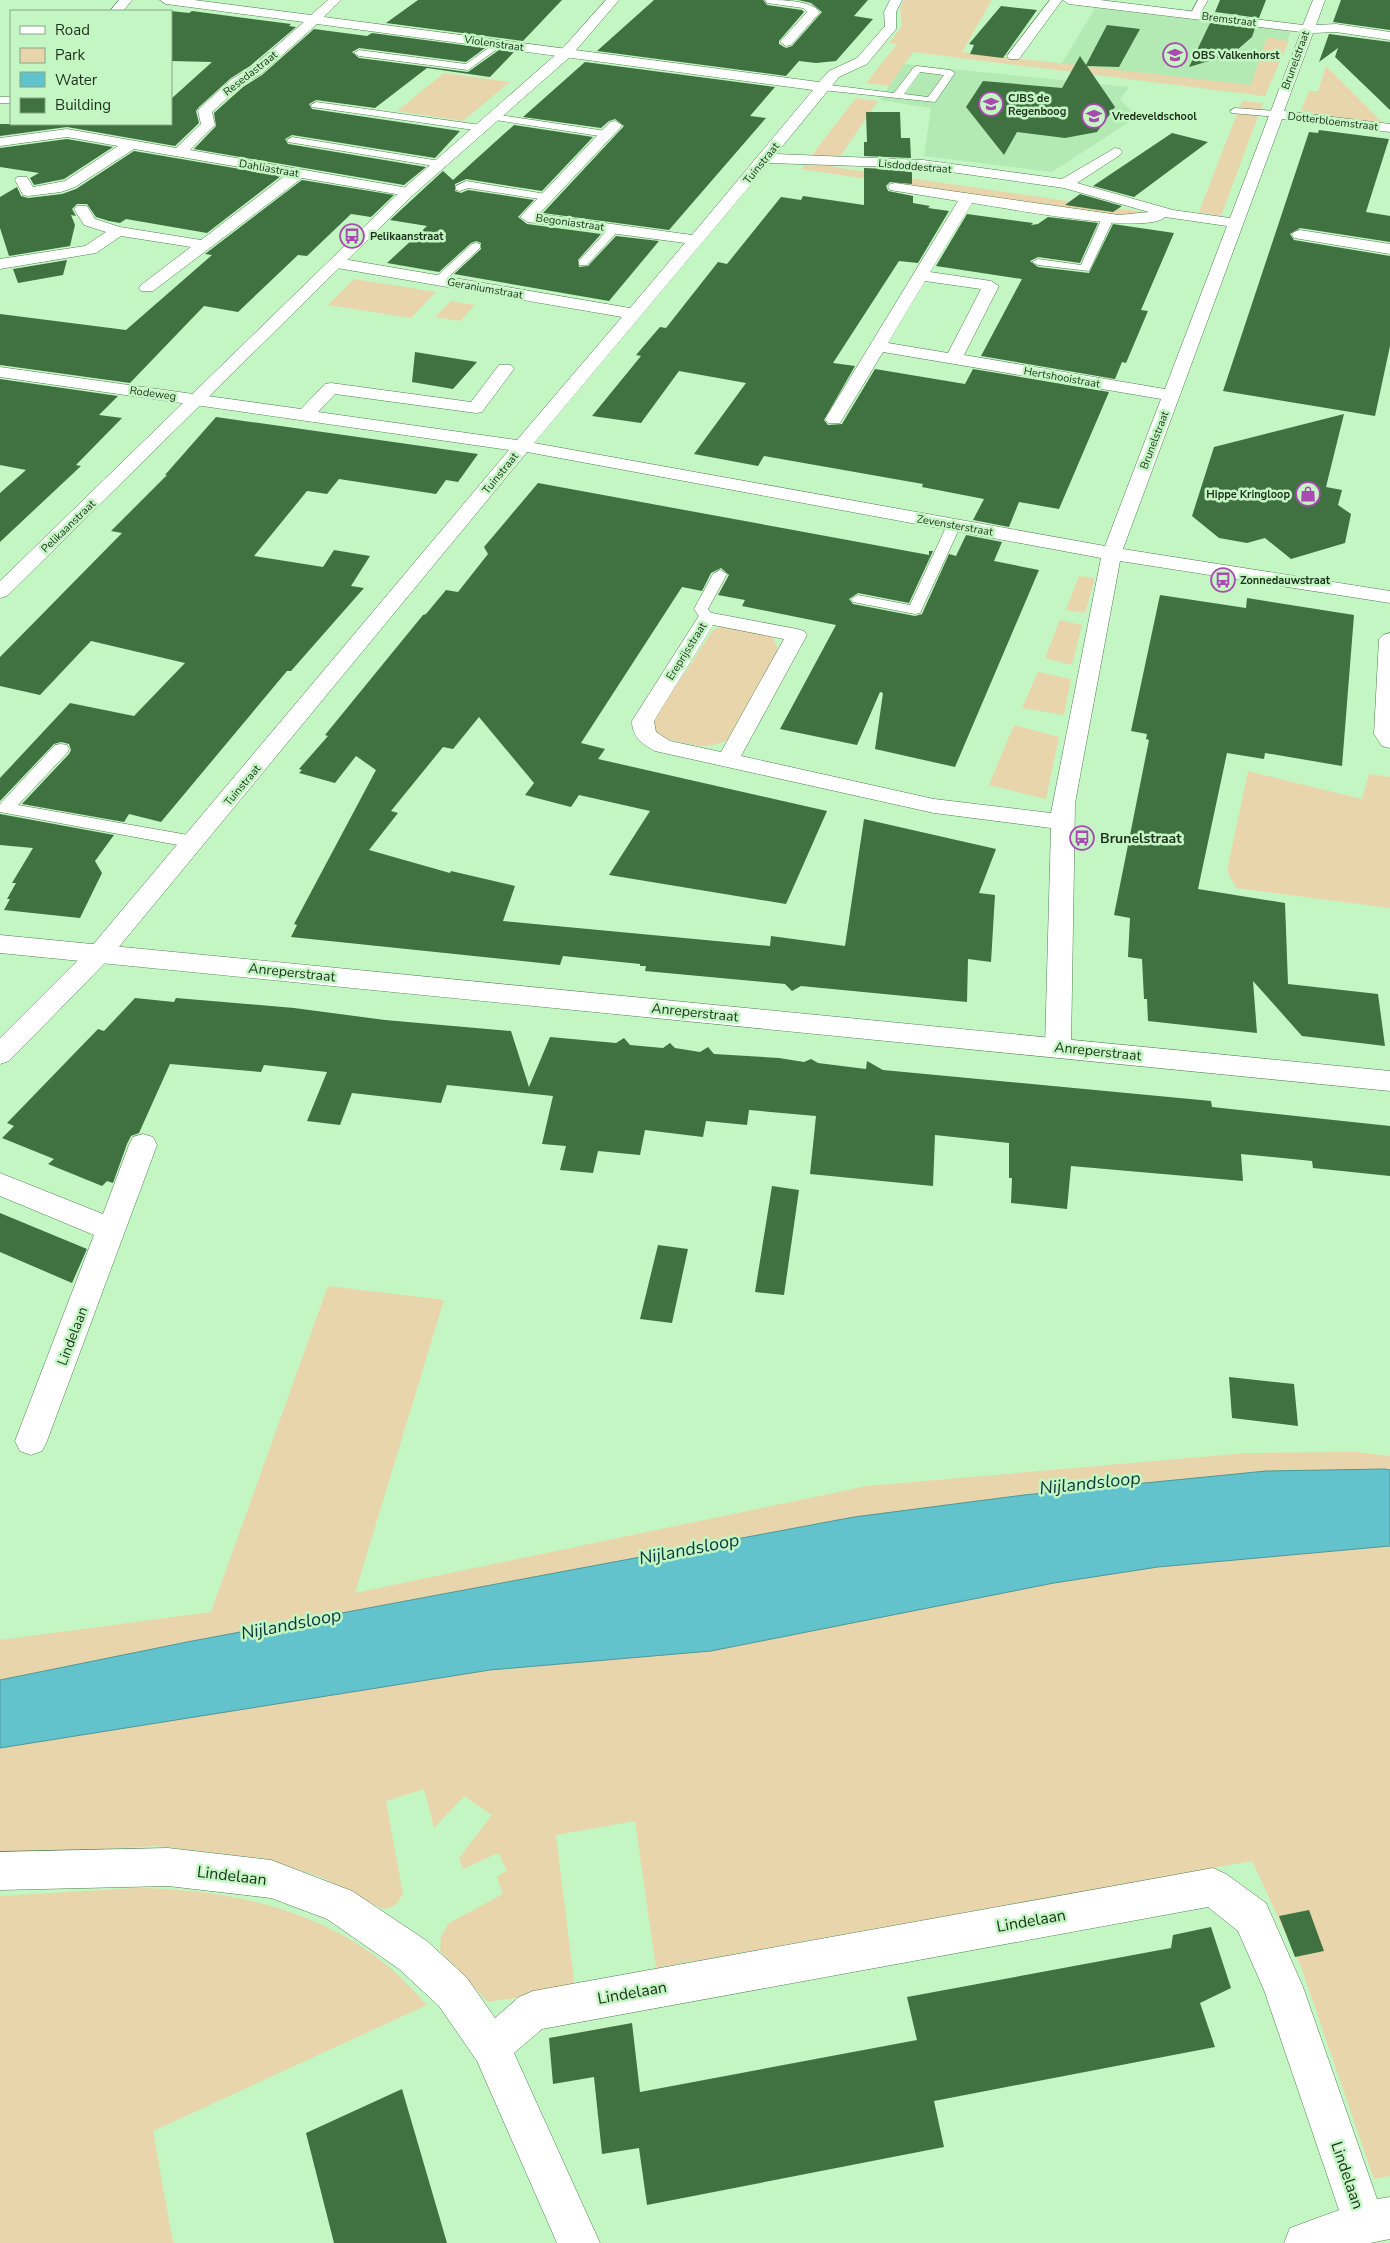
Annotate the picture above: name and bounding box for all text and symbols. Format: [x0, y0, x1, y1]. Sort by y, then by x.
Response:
street label: Bremstraat [1201, 9, 1257, 30]
legend [10, 10, 172, 125]
text: Road [55, 20, 90, 40]
street label: Brunelstraat [1278, 29, 1313, 92]
street label: Violenstraat [462, 32, 525, 55]
school or university icon: OBS Valkenhorst [1162, 42, 1188, 68]
text: Park [55, 45, 85, 65]
street label: Resedastraat [220, 47, 281, 99]
place label: OBS Valkenhorst [1192, 48, 1280, 63]
text: Water [55, 70, 98, 90]
school or university icon: CJBS de Regenboog [978, 91, 1004, 117]
place label: CJBS de Regenboog [1008, 91, 1066, 119]
text: Building [55, 95, 111, 115]
school or university icon: Vredeveldschool [1081, 103, 1107, 129]
place label: Vredeveldschool [1111, 109, 1197, 124]
street label: Dotterbloemstraat [1287, 109, 1379, 135]
street label: Tuinstraat [740, 139, 783, 187]
street label: Dahliastraat [238, 156, 300, 181]
street label: Lisdoddestraat [878, 156, 952, 177]
street label: Begoniastraat [535, 210, 605, 235]
bus stop icon: Pelikaanstraat [339, 223, 365, 249]
place label: Pelikaanstraat [370, 229, 444, 244]
street label: Geraniumstraat [446, 274, 524, 303]
street label: Hertshooistraat [1023, 363, 1101, 392]
street label: Rodeweg [129, 383, 177, 404]
street label: Brunelstraat [1136, 409, 1173, 471]
street label: Tuinstraat [479, 449, 522, 497]
shop icon: Hippe Kringloop [1295, 481, 1321, 507]
place label: Hippe Kringloop [1206, 487, 1290, 502]
street label: Pelikaanstraat [38, 496, 99, 556]
street label: Zevensterstraat [916, 511, 994, 540]
bus stop icon: Zonnedauwstraat [1210, 567, 1236, 593]
place label: Zonnedauwstraat [1240, 573, 1331, 588]
street label: Ereprijsstraat [663, 619, 710, 683]
street label: Tuinstraat [221, 762, 264, 809]
bus stop icon: Brunelstraat [1069, 825, 1095, 851]
place label: Brunelstraat [1100, 829, 1182, 848]
street label: Anreperstraat [248, 958, 336, 987]
street label: Anreperstraat [651, 998, 739, 1027]
street label: Anreperstraat [1054, 1037, 1142, 1066]
street label: Lindelaan [53, 1304, 92, 1368]
water label: Nijlandsloop [1038, 1466, 1142, 1500]
water label: Nijlandsloop [637, 1528, 741, 1570]
water label: Nijlandsloop [239, 1603, 343, 1645]
street label: Lindelaan [196, 1861, 268, 1891]
street label: Lindelaan [995, 1904, 1068, 1938]
street label: Lindelaan [596, 1976, 669, 2010]
street label: Lindelaan [1325, 2139, 1369, 2212]

